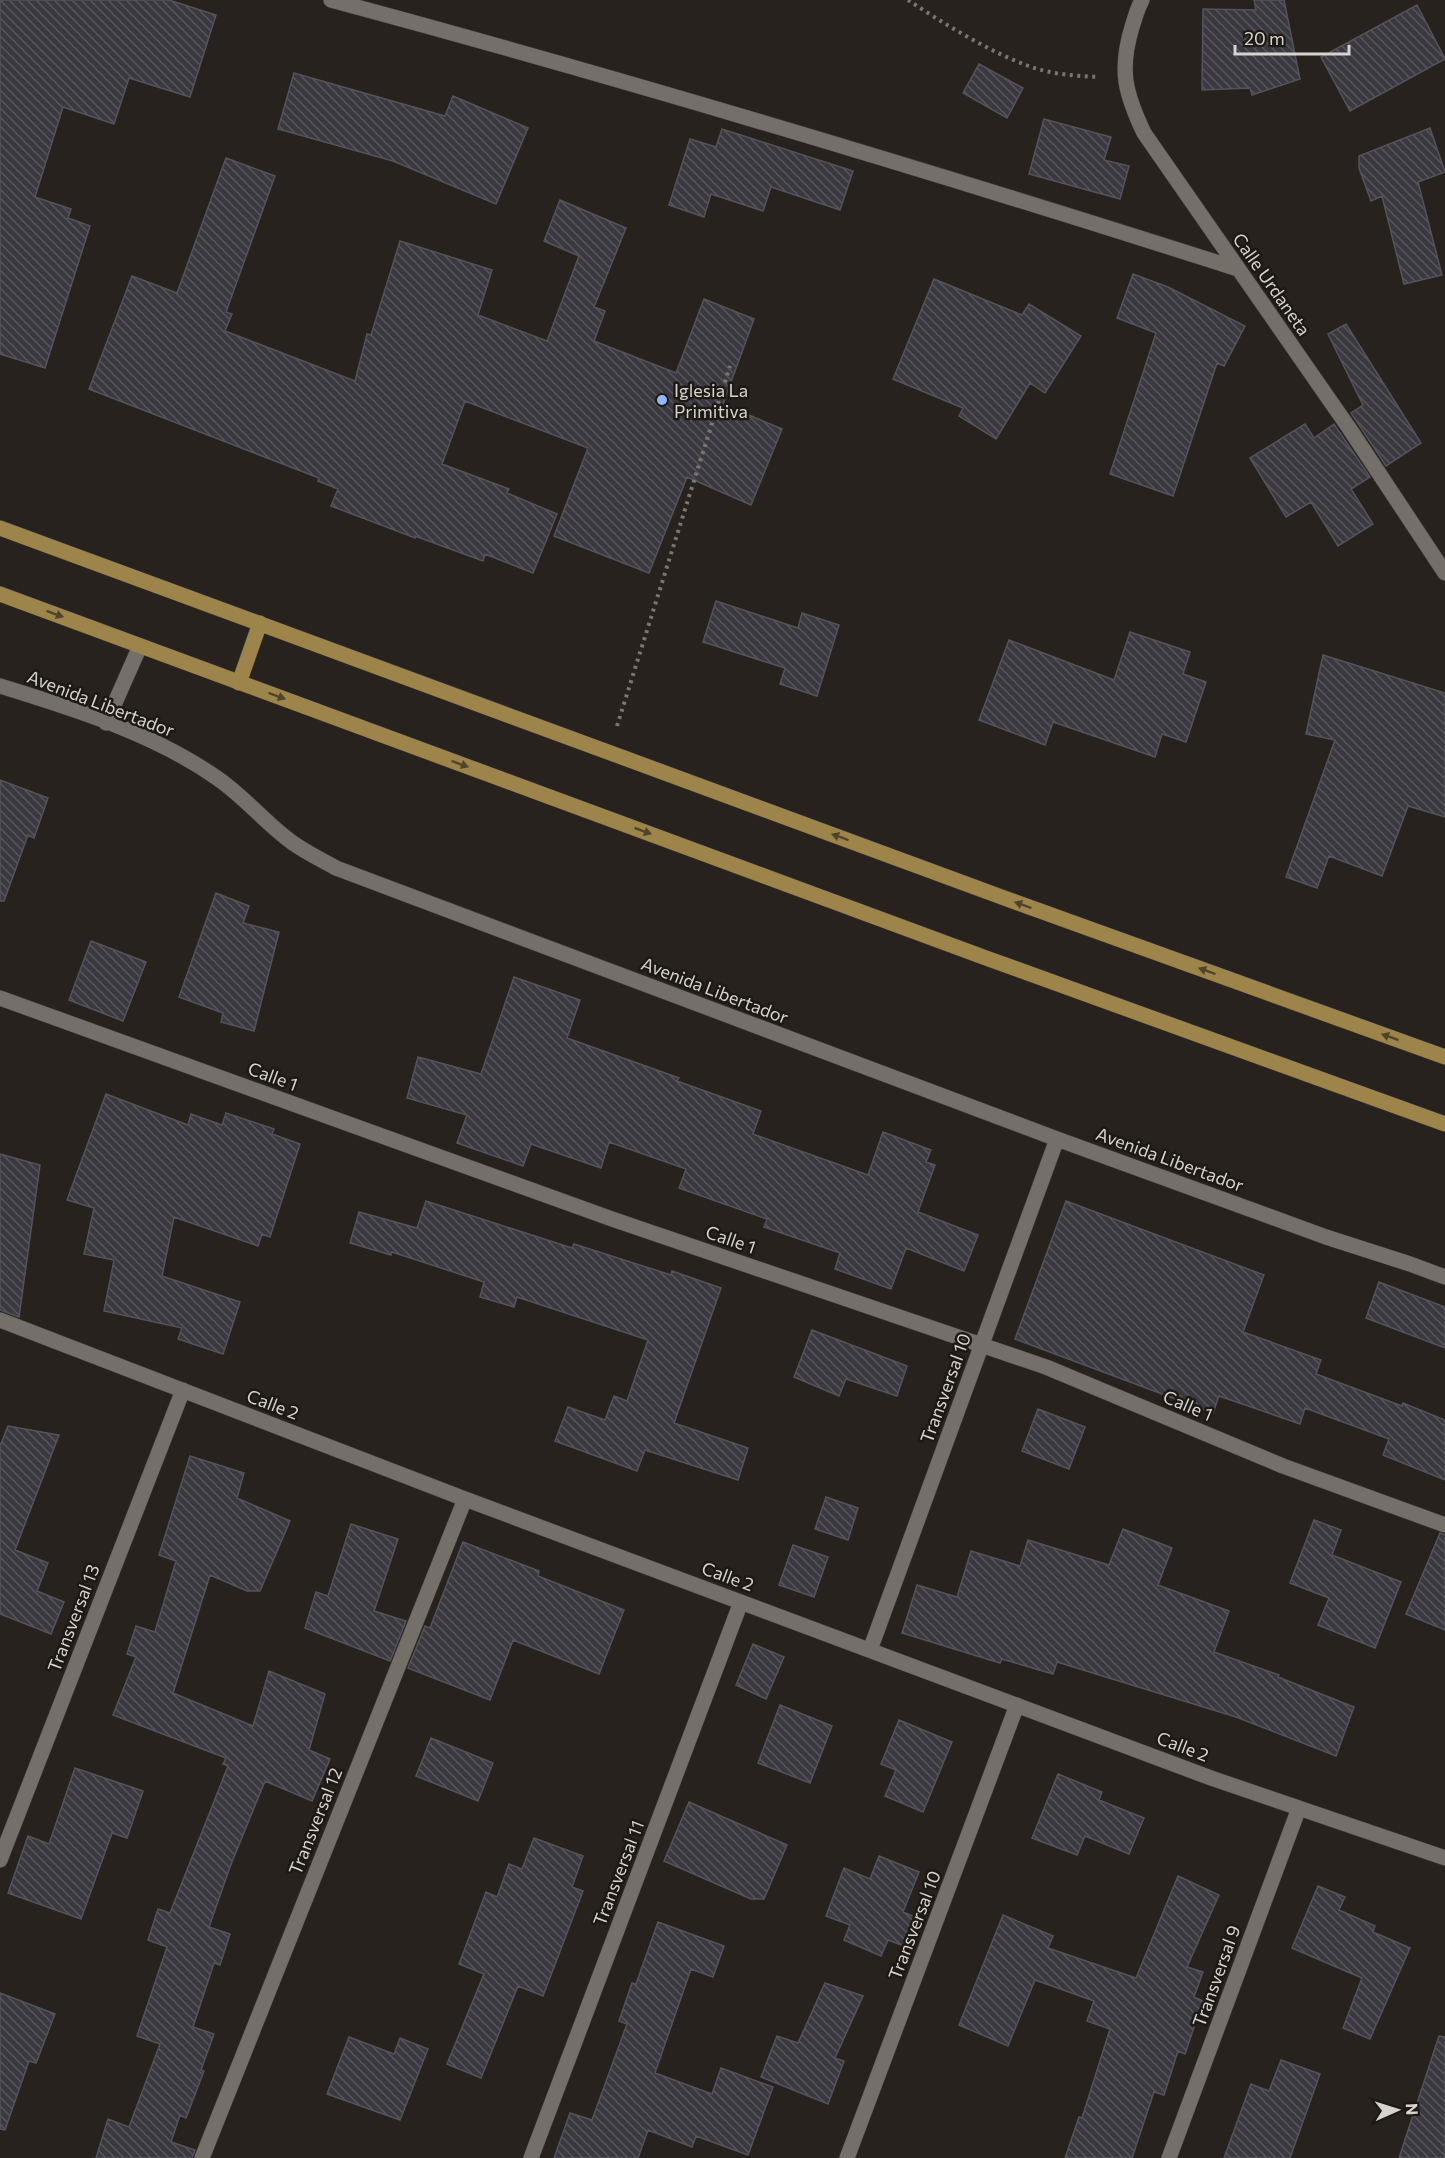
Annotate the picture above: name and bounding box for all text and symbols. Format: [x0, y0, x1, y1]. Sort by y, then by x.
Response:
scale bar [1235, 18, 1349, 56]
text: 20 m [1244, 27, 1285, 49]
street label: Calle Urdaneta [1229, 228, 1315, 340]
place label: Iglesia La Primitiva [674, 379, 748, 422]
marker: Iglesia La Primitiva [655, 393, 669, 407]
one-way arrow [46, 610, 64, 620]
street label: Avenida Libertador [24, 665, 178, 741]
one-way arrow [268, 692, 286, 702]
one-way arrow [451, 760, 469, 769]
one-way arrow [634, 827, 652, 837]
one-way arrow [831, 832, 849, 842]
one-way arrow [1014, 899, 1032, 909]
street label: Avenida Libertador [638, 952, 792, 1028]
one-way arrow [1197, 965, 1215, 975]
one-way arrow [1381, 1032, 1399, 1041]
street label: Calle 1 [245, 1057, 301, 1095]
street label: Avenida Libertador [1093, 1122, 1247, 1196]
street label: Calle 1 [703, 1220, 759, 1258]
street label: Transversal 10 [915, 1330, 975, 1446]
street label: Calle 2 [244, 1384, 302, 1424]
street label: Calle 1 [1160, 1385, 1216, 1425]
street label: Calle 2 [699, 1556, 757, 1596]
street label: Transversal 13 [42, 1561, 104, 1675]
street label: Calle 2 [1154, 1726, 1212, 1766]
street label: Transversal 12 [284, 1764, 346, 1878]
street label: Transversal 11 [588, 1817, 648, 1929]
street label: Transversal 10 [883, 1867, 945, 1983]
street label: Transversal 9 [1187, 1922, 1245, 2030]
north arrow [1367, 2080, 1427, 2140]
text: N [1403, 2103, 1422, 2116]

